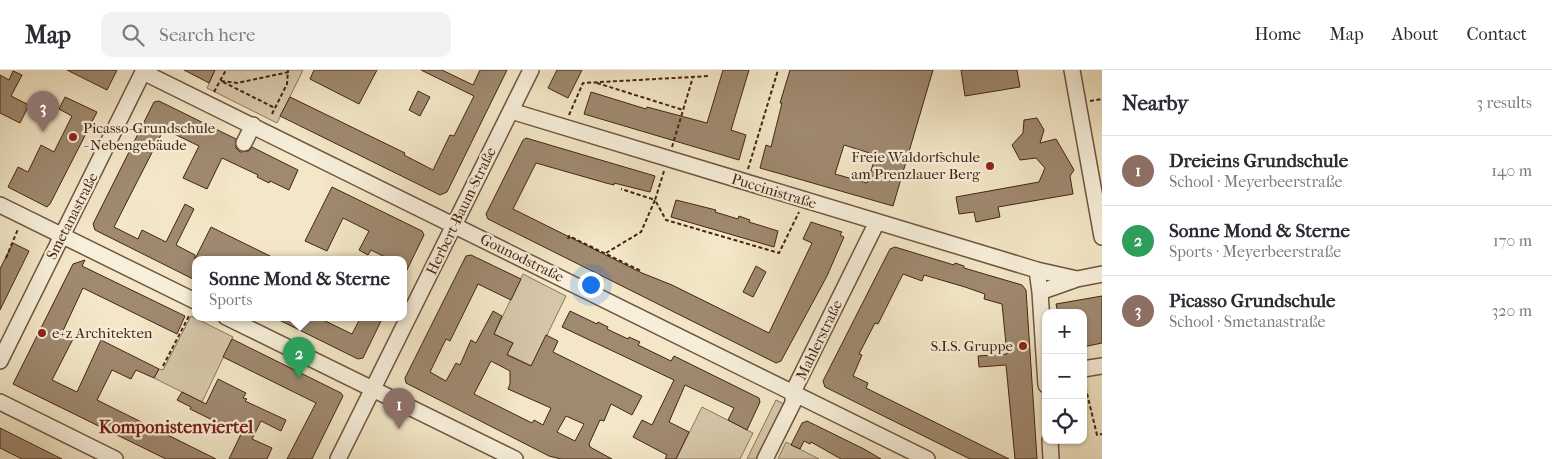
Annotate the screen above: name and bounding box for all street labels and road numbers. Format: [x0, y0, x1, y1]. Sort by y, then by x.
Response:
street label: Herbert-Baum-Straße [422, 144, 500, 278]
street label: Smetanastraße [42, 169, 102, 263]
street label: Puccinistraße [729, 170, 819, 213]
street label: Gounodstraße [477, 230, 567, 286]
street label: Mahlerstraße [792, 297, 846, 383]

